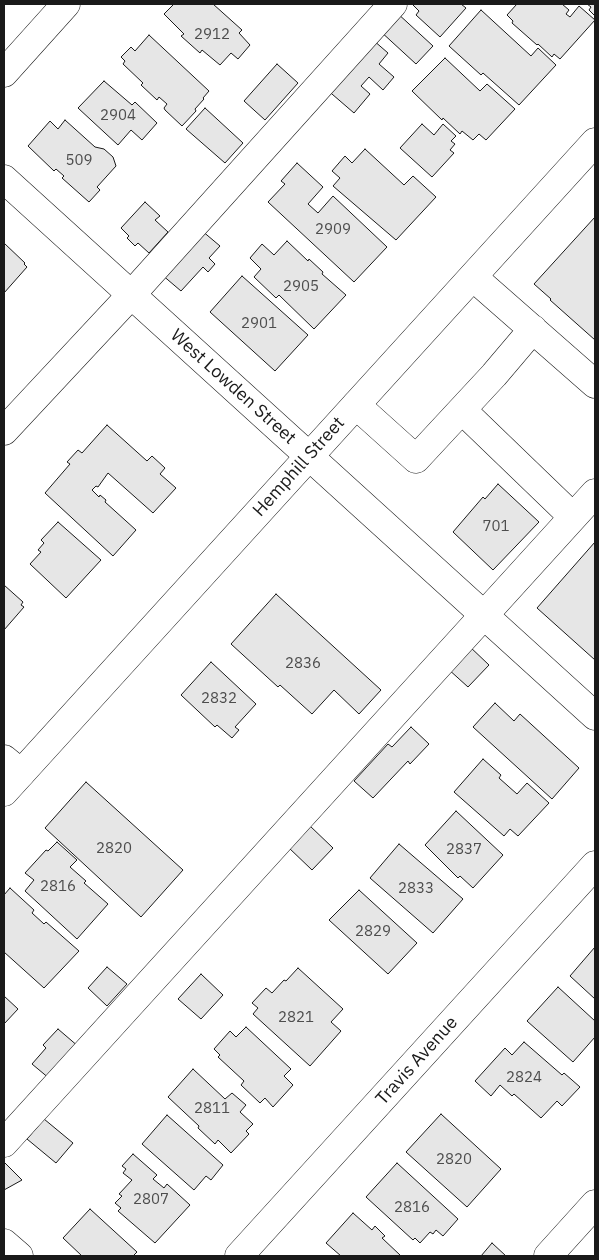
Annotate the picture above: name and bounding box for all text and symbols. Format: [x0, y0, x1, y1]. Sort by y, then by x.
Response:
house number: 2912 [194, 26, 230, 44]
house number: 2904 [100, 107, 136, 125]
house number: 509 [66, 152, 92, 170]
house number: 2909 [315, 221, 351, 239]
house number: 2905 [283, 278, 319, 296]
house number: 2901 [241, 315, 277, 333]
street label: West Lowden Street [166, 325, 300, 449]
street label: Hemphill Street [249, 413, 349, 521]
house number: 701 [483, 518, 509, 536]
house number: 2836 [285, 655, 321, 673]
house number: 2832 [201, 690, 237, 708]
house number: 2820 [96, 840, 132, 858]
house number: 2837 [446, 841, 482, 859]
house number: 2816 [40, 878, 76, 896]
house number: 2833 [398, 880, 434, 898]
house number: 2829 [355, 923, 391, 941]
house number: 2821 [278, 1009, 314, 1027]
street label: Travis Avenue [372, 1012, 462, 1110]
house number: 2824 [506, 1069, 542, 1087]
house number: 2811 [194, 1100, 230, 1118]
house number: 2820 [436, 1151, 472, 1169]
house number: 2807 [133, 1191, 169, 1209]
house number: 2816 [394, 1199, 430, 1217]

